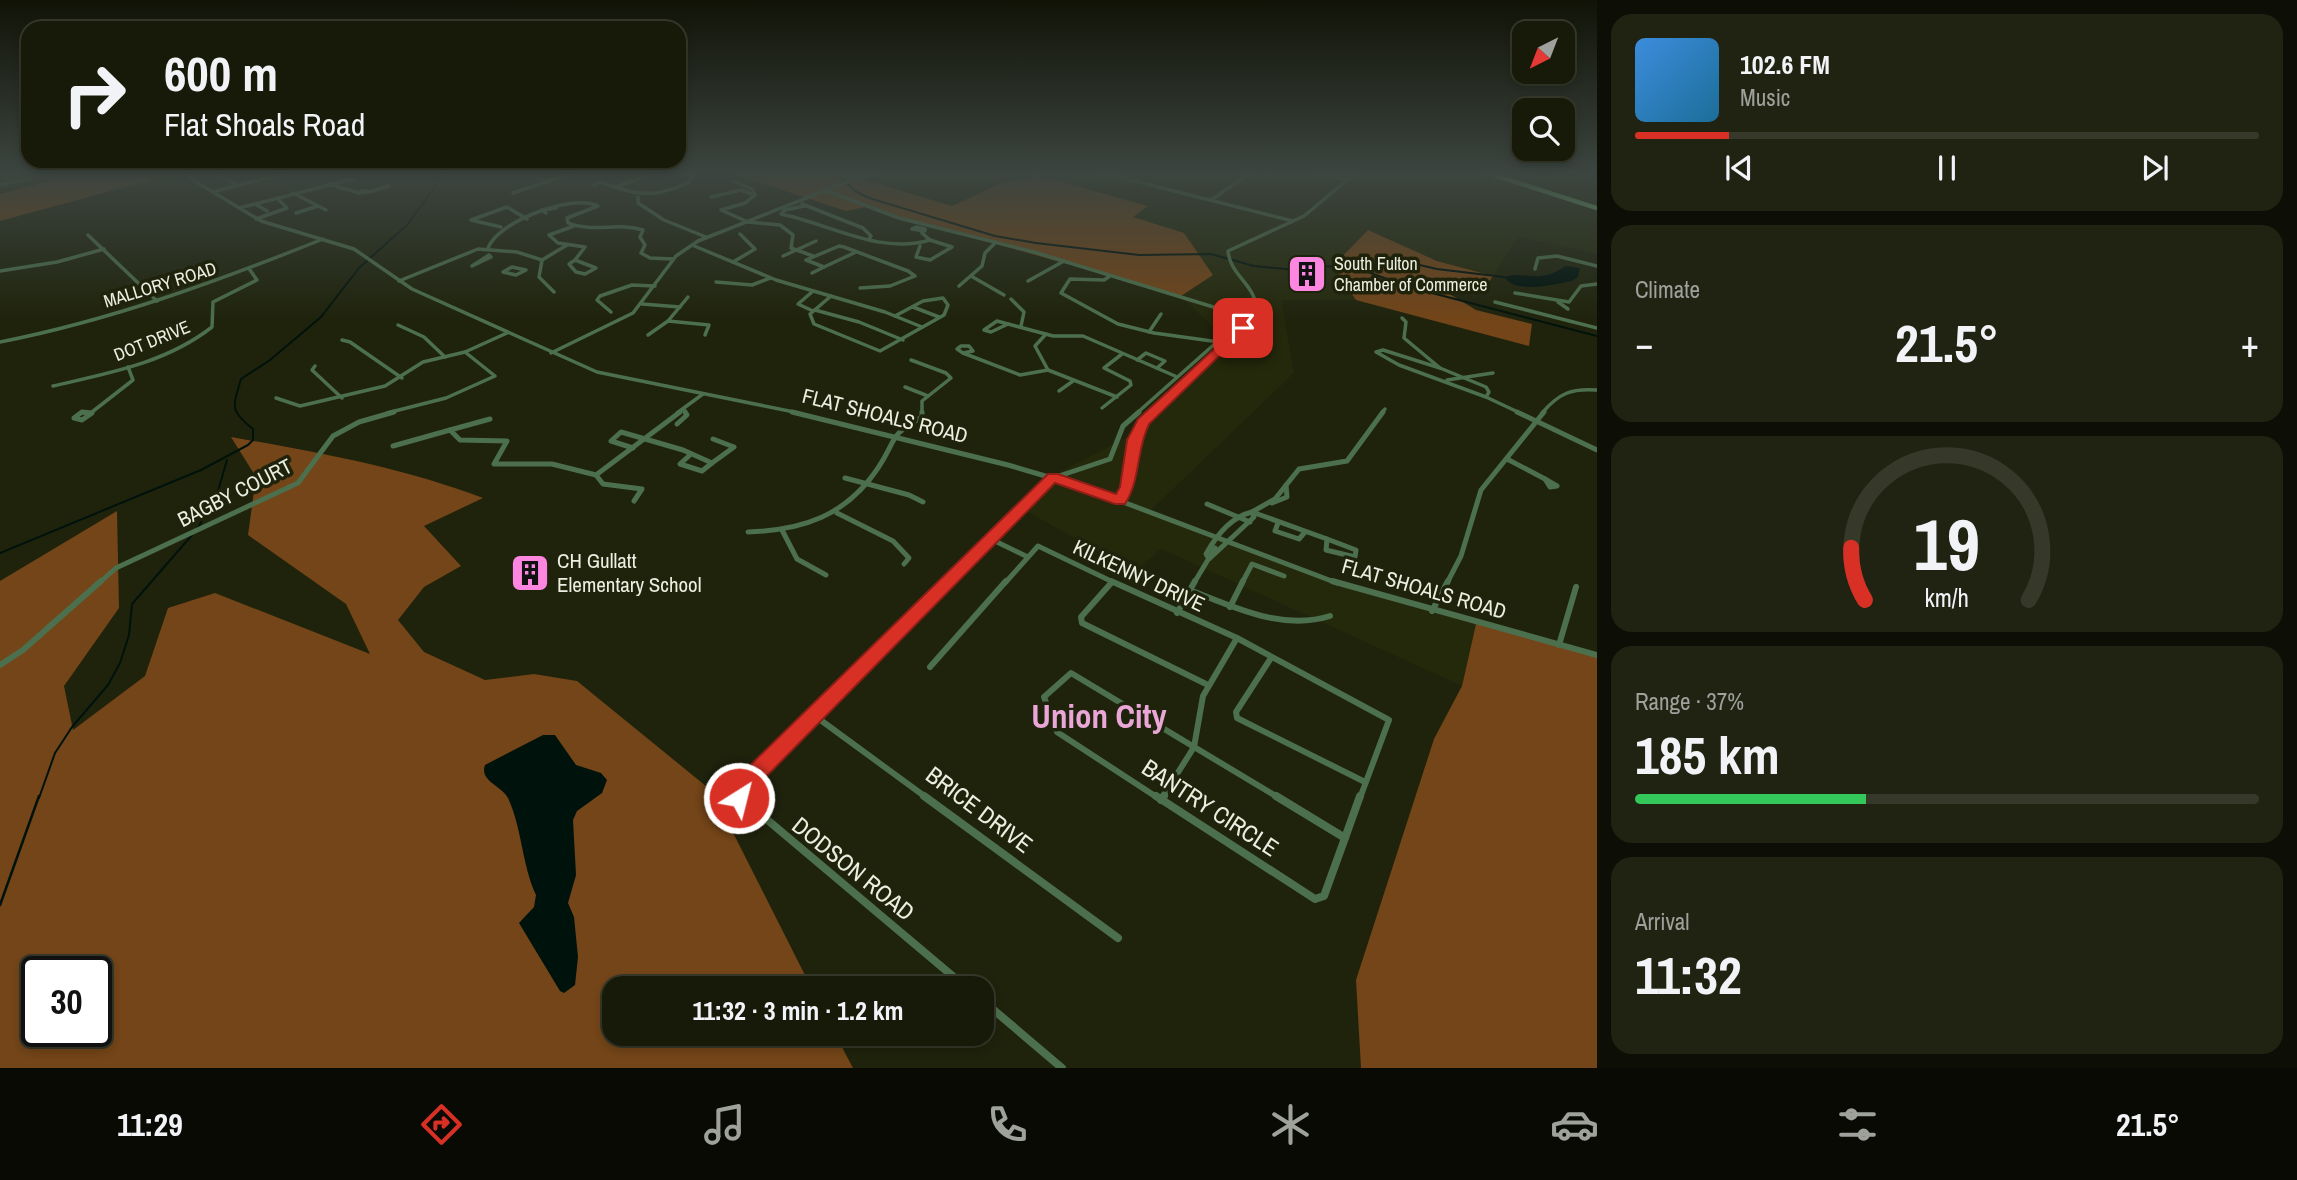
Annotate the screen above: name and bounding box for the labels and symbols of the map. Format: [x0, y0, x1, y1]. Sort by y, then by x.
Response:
north arrow [1512, 21, 1575, 84]
place label: South Fulton Chamber of Commerce [1334, 251, 1487, 297]
building icon: South Fulton Chamber of Commerce [1286, 253, 1328, 295]
street label: MALLORY ROAD [100, 255, 219, 314]
pin [1213, 298, 1273, 358]
street label: DOT DRIVE [110, 314, 194, 367]
street label: FLAT SHOALS ROAD [799, 381, 971, 450]
street label: BAGBY COURT [173, 451, 297, 534]
street label: KILKENNY DRIVE [1069, 532, 1210, 619]
place label: CH Gullatt Elementary School [557, 546, 702, 599]
street label: FLAT SHOALS ROAD [1339, 551, 1510, 626]
building icon: CH Gullatt Elementary School [509, 552, 551, 594]
district label: Union City [1031, 694, 1167, 738]
street label: BANTRY CIRCLE [1136, 751, 1285, 863]
street label: BRICE DRIVE [920, 759, 1039, 860]
position arrow [702, 761, 776, 835]
street label: DODSON ROAD [786, 809, 921, 927]
speed limit sign: 30 [21, 956, 112, 1047]

